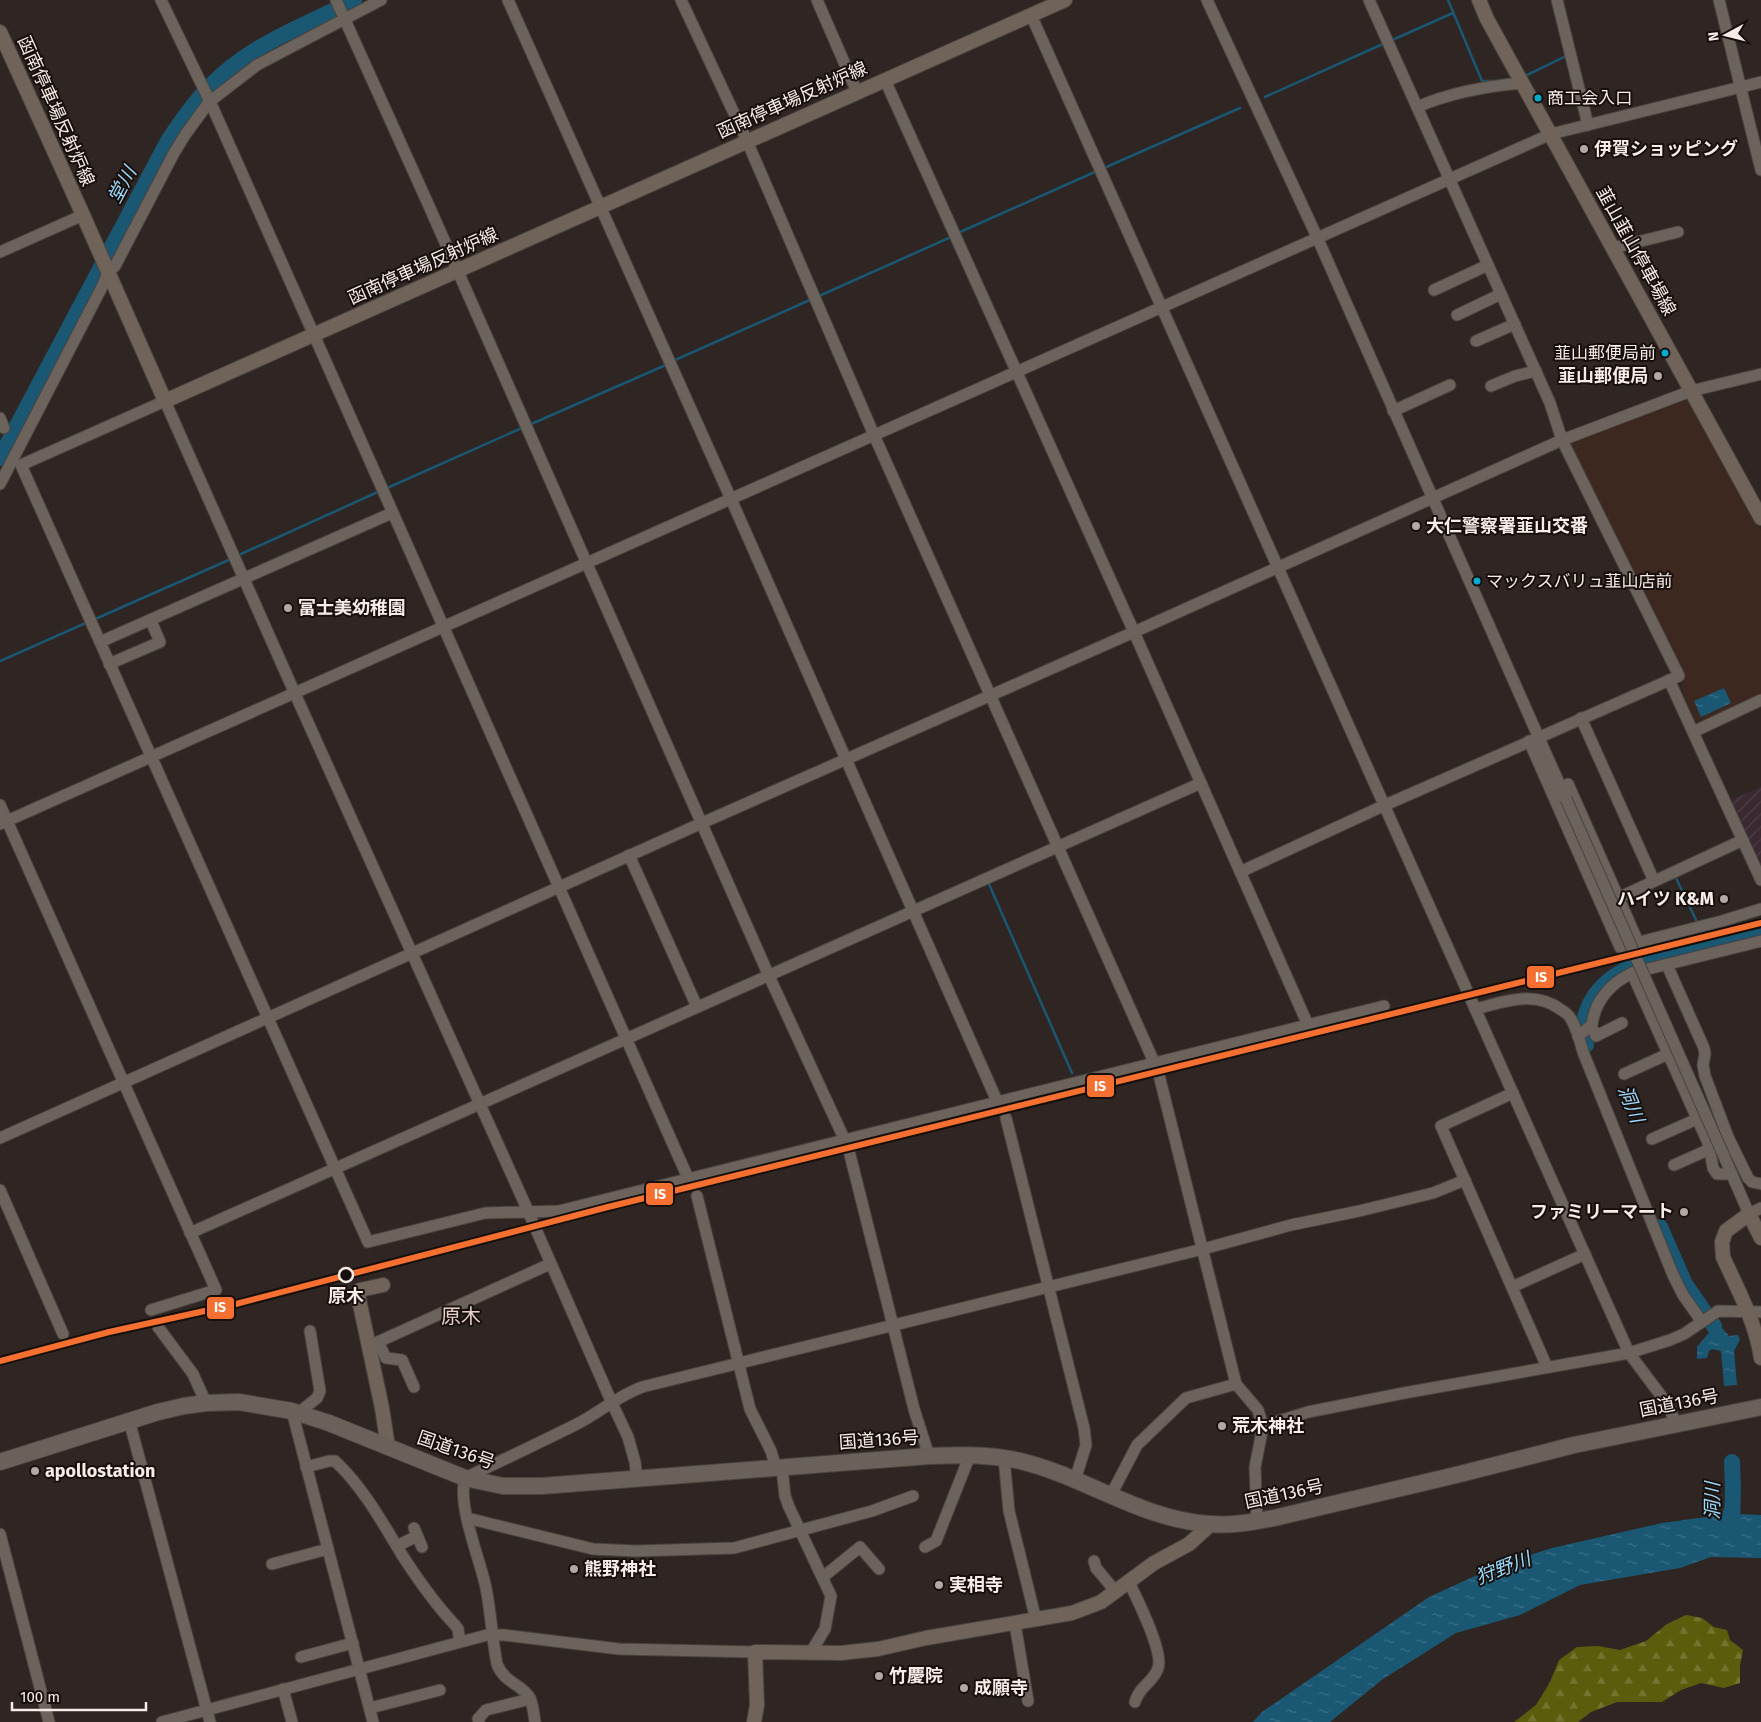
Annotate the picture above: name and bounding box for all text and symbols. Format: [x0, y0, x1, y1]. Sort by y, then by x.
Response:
north arrow [1701, 10, 1751, 60]
text: N [1705, 31, 1723, 42]
street label: 函南停車場反射炉線 [13, 33, 99, 189]
street label: 函南停車場反射炉線 [714, 57, 870, 143]
place label: 商工会入口 [1547, 88, 1632, 109]
marker: 商工会入口 [1533, 93, 1543, 103]
place label: 伊賀ショッピング [1594, 138, 1738, 160]
marker: 伊賀ショッピング [1578, 143, 1590, 155]
water label: 堂川 [103, 161, 142, 207]
street label: 韮山韮山停車場線 [1591, 183, 1681, 319]
street label: 函南停車場反射炉線 [345, 223, 501, 309]
place label: 韮山郵便局前 [1554, 343, 1656, 364]
marker: 韮山郵便局前 [1660, 348, 1670, 358]
place label: 韮山郵便局 [1558, 365, 1648, 387]
marker: 韮山郵便局 [1652, 370, 1664, 382]
place label: 大仁警察署韮山交番 [1426, 515, 1588, 537]
marker: 大仁警察署韮山交番 [1410, 520, 1422, 532]
place label: マックスバリュ韮山店前 [1486, 571, 1673, 592]
marker: マックスバリュ韮山店前 [1472, 576, 1482, 586]
place label: 富士美幼稚園 [298, 597, 406, 619]
marker: 富士美幼稚園 [282, 602, 294, 614]
place label: ハイツ K&M [1617, 888, 1714, 910]
marker: ハイツ K&M [1718, 893, 1730, 905]
line badge: IS [1526, 965, 1555, 989]
text: IS [1535, 969, 1547, 986]
line badge: IS [1086, 1074, 1115, 1098]
text: IS [1094, 1078, 1106, 1095]
water label: 洞川 [1613, 1082, 1650, 1128]
line badge: IS [645, 1182, 674, 1206]
text: IS [654, 1186, 666, 1203]
place label: ファミリーマート [1530, 1201, 1674, 1223]
marker: ファミリーマート [1678, 1206, 1690, 1218]
marker: 原木 [338, 1267, 354, 1283]
place label: 原木 [328, 1285, 364, 1307]
line badge: IS [206, 1296, 235, 1320]
text: IS [214, 1299, 226, 1316]
district label: 原木 [441, 1304, 481, 1328]
street label: 国道136号 [1637, 1385, 1721, 1421]
place label: 荒木神社 [1232, 1415, 1304, 1437]
marker: 荒木神社 [1216, 1420, 1228, 1432]
street label: 国道136号 [838, 1426, 920, 1454]
street label: 国道136号 [414, 1427, 498, 1473]
place label: apollostation [45, 1460, 155, 1482]
marker: apollostation [29, 1465, 41, 1477]
street label: 国道136号 [1242, 1475, 1326, 1513]
water label: 洞川 [1701, 1480, 1724, 1520]
water label: 狩野川 [1472, 1546, 1536, 1589]
place label: 熊野神社 [584, 1558, 656, 1580]
marker: 熊野神社 [568, 1563, 580, 1575]
place label: 実相寺 [949, 1574, 1003, 1596]
marker: 実相寺 [933, 1579, 945, 1591]
place label: 竹慶院 [889, 1665, 943, 1687]
marker: 竹慶院 [873, 1670, 885, 1682]
place label: 成願寺 [974, 1677, 1028, 1699]
scale bar [12, 1680, 146, 1712]
marker: 成願寺 [958, 1682, 970, 1694]
text: 100 m [20, 1688, 60, 1706]

